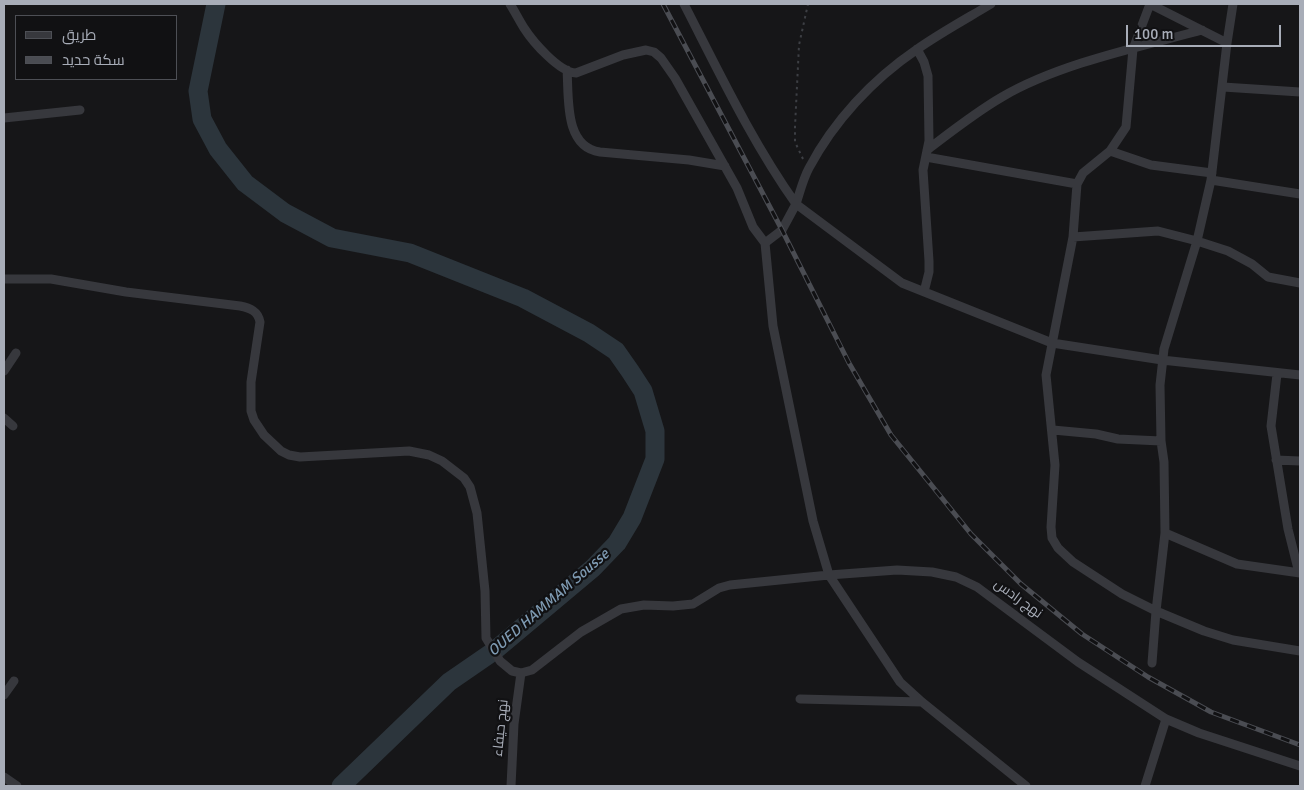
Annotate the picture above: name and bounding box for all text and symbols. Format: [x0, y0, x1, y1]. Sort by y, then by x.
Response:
legend [15, 15, 178, 80]
scale bar [1129, 15, 1284, 47]
text: 100 m [1134, 25, 1174, 43]
text: طريق [62, 26, 96, 44]
text: سكة حديد [62, 51, 125, 69]
water label: OUED HAMMAM Sousse [485, 546, 613, 660]
street label: نهج رادس [990, 576, 1046, 622]
street label: نهج حيفاء [490, 699, 512, 757]

